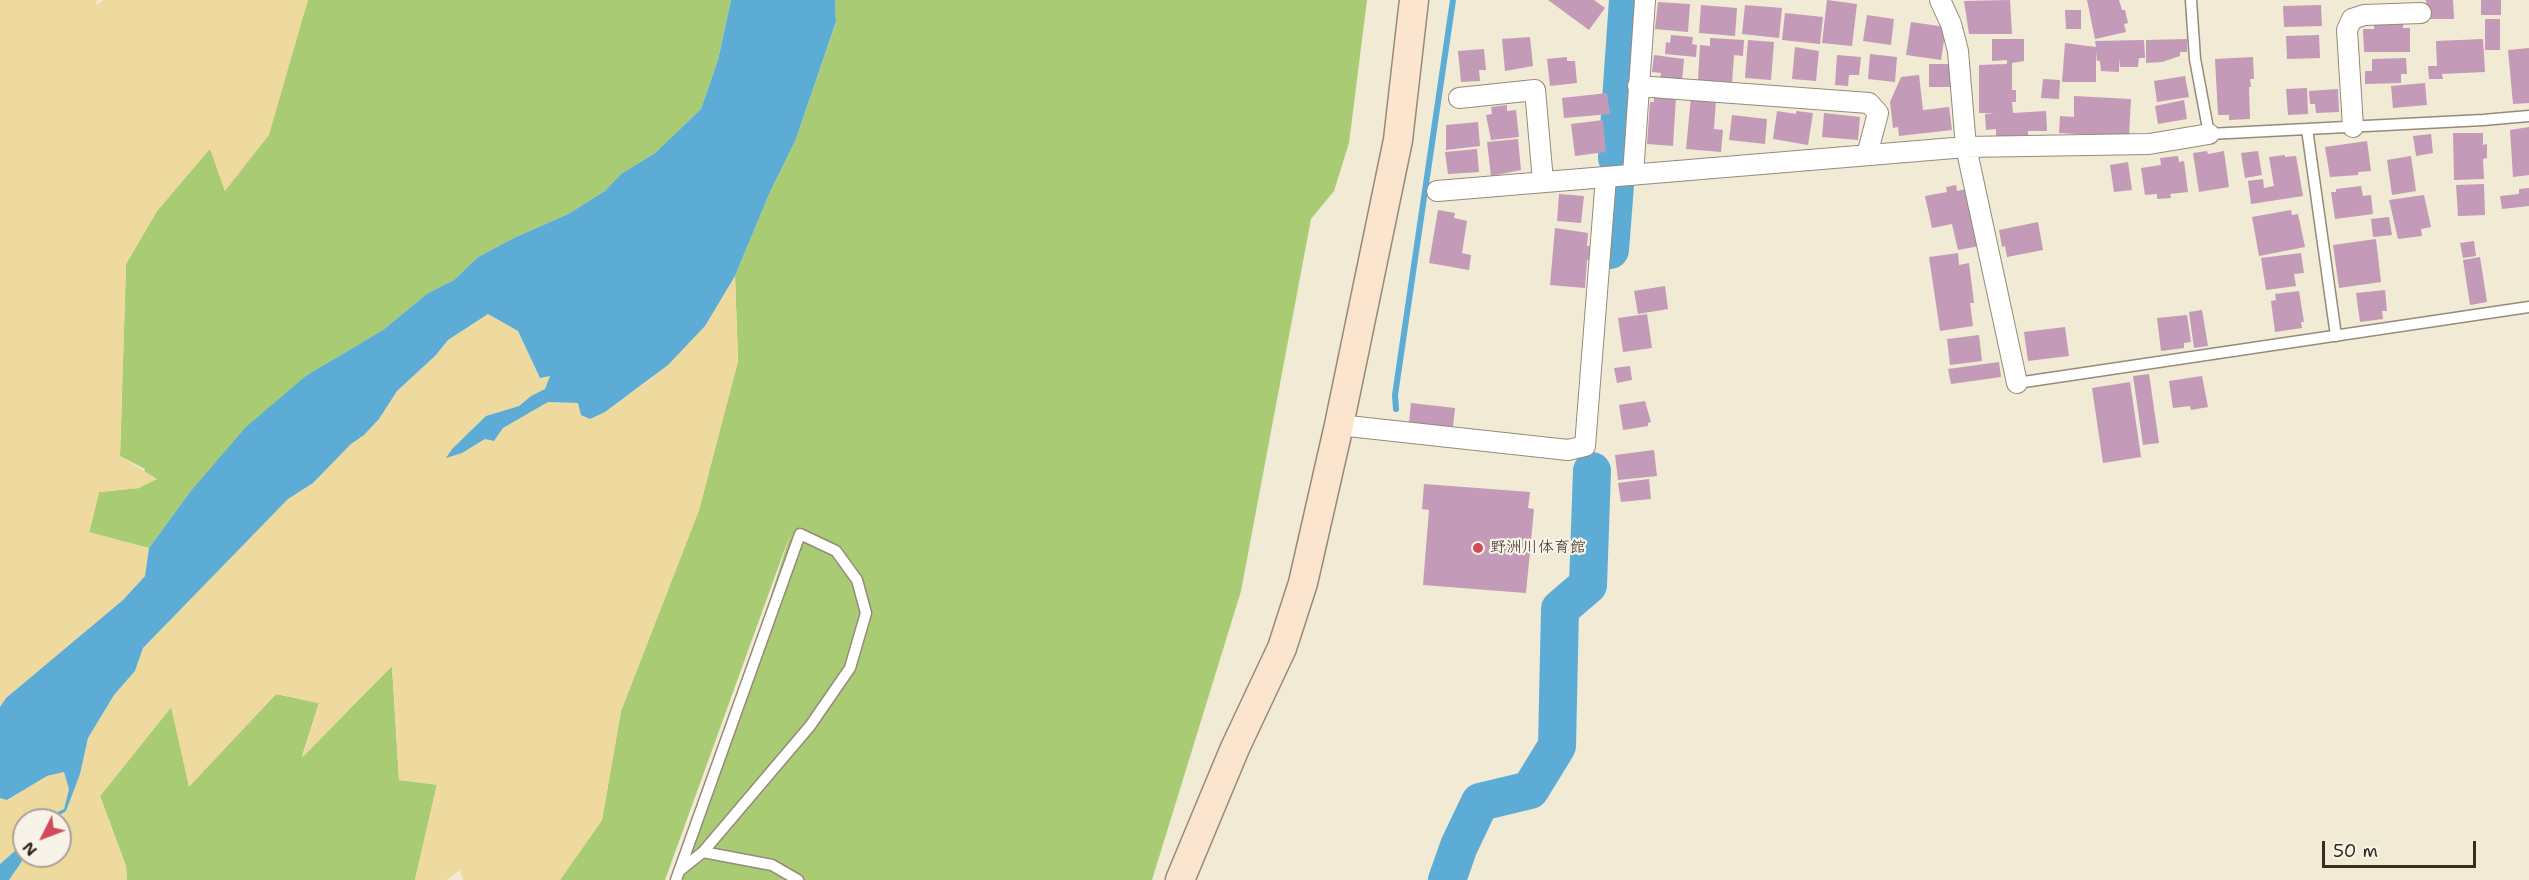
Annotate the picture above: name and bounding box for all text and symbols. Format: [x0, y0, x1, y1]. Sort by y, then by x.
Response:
place label: 野洲川体育館 [1490, 538, 1586, 558]
marker: 野洲川体育館 [1471, 541, 1485, 555]
north arrow [12, 808, 72, 868]
scale bar [2325, 829, 2480, 867]
text: N [18, 837, 42, 861]
text: 50 m [2333, 839, 2378, 863]

